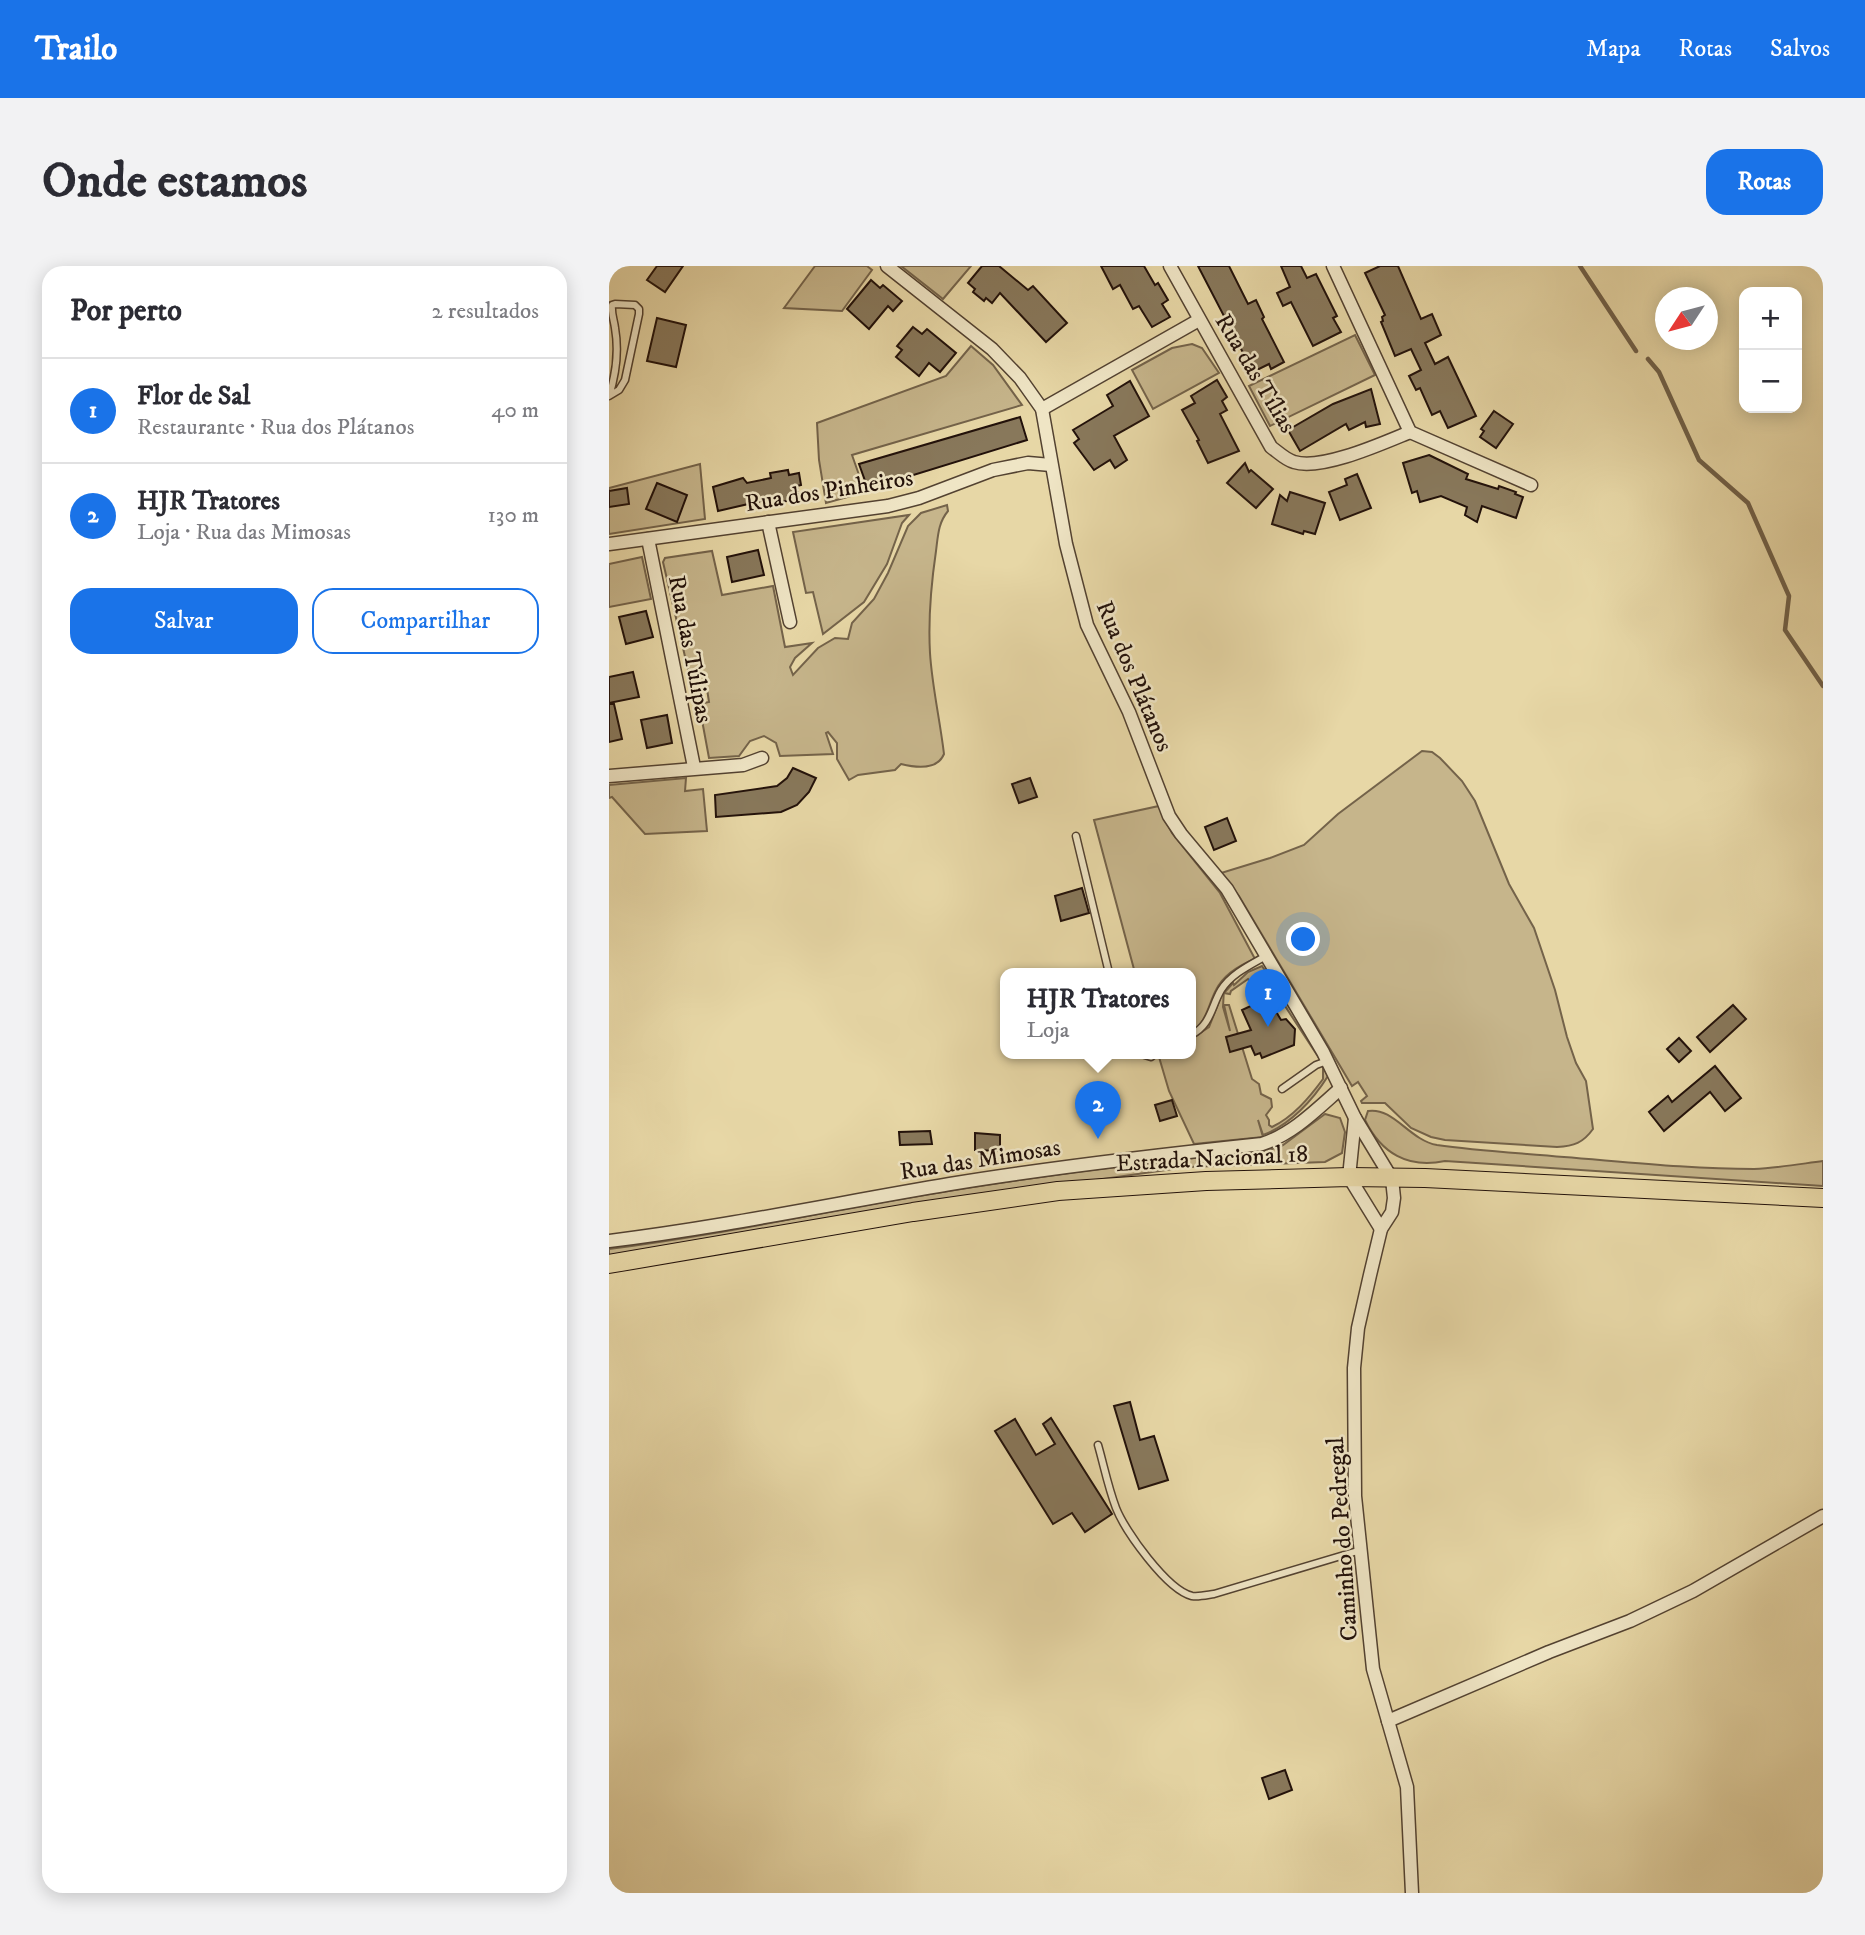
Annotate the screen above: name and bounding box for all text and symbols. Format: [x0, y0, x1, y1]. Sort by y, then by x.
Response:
text: Trailo [35, 29, 117, 70]
text: Mapa [1586, 34, 1641, 64]
text: Rotas [1679, 34, 1732, 64]
text: Salvos [1770, 34, 1830, 64]
button: Rotas [1706, 149, 1823, 215]
text: Onde estamos [42, 151, 307, 213]
north arrow [1655, 287, 1718, 350]
map controls [1739, 287, 1802, 413]
button: + [1739, 287, 1802, 350]
text: Por perto [70, 293, 182, 330]
text: 2 resultados [432, 297, 539, 326]
street label: Rua das Tílias [1208, 308, 1302, 439]
button: − [1739, 350, 1802, 413]
text: Flor de Sal [137, 380, 250, 413]
text: 1 [89, 396, 97, 425]
text: 40 m [491, 396, 539, 425]
text: Restaurante · Rua dos Plátanos [137, 413, 414, 442]
street label: Rua dos Pinheiros [743, 463, 915, 519]
text: HJR Tratores [137, 485, 280, 518]
text: 2 [87, 501, 99, 530]
text: 130 m [487, 501, 539, 530]
text: Loja · Rua das Mimosas [137, 518, 351, 547]
street label: Rua das Túlipas [661, 573, 719, 726]
button: Salvar [70, 588, 298, 654]
button: Compartilhar [312, 588, 539, 654]
street label: Rua dos Plátanos [1089, 596, 1179, 756]
your location [1286, 922, 1320, 956]
popup [1000, 968, 1196, 1059]
pin: 1 [1245, 969, 1291, 1027]
text: HJR Tratores [1027, 983, 1169, 1016]
text: Loja [1027, 1016, 1070, 1045]
pin: 2 [1075, 1081, 1121, 1139]
street label: Rua das Mimosas [898, 1132, 1063, 1187]
street label: Estrada Nacional 18 [1115, 1139, 1309, 1179]
street label: Caminho do Pedregal [1321, 1435, 1365, 1642]

